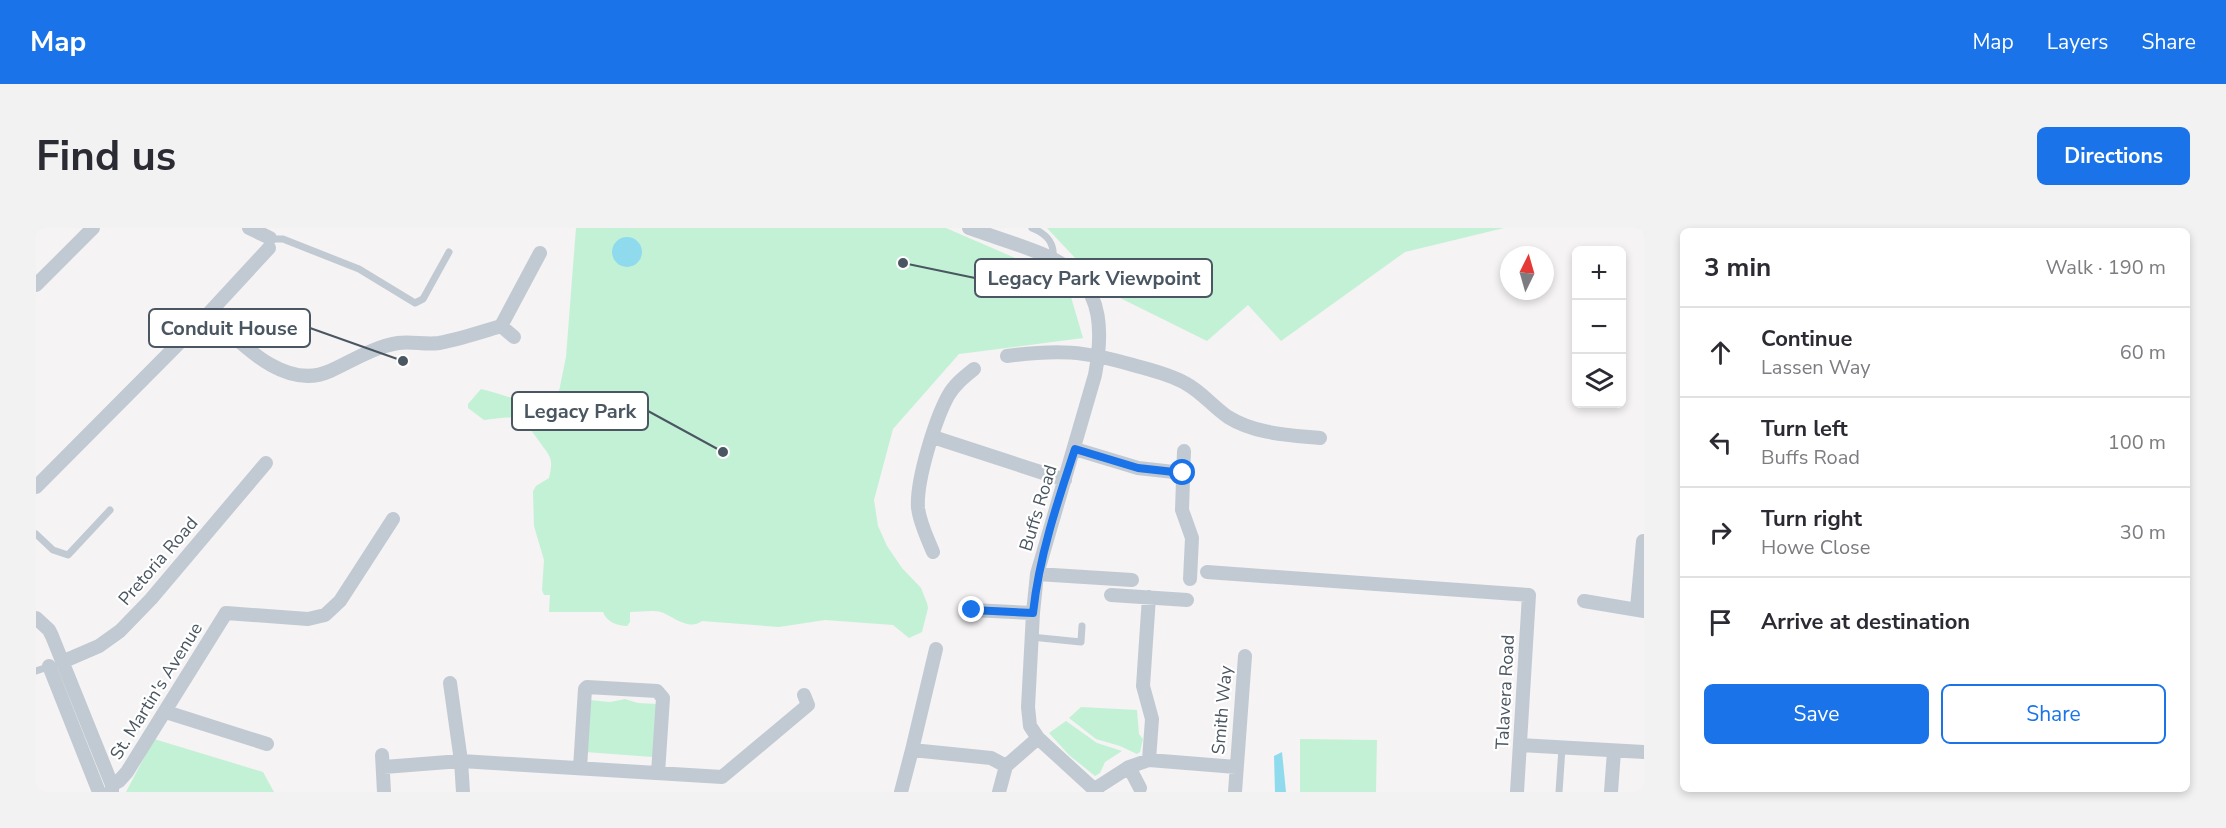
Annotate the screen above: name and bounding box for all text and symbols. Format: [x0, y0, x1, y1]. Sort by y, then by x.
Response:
text: Map [30, 23, 86, 61]
text: Map [1972, 28, 2014, 56]
text: Layers [2047, 28, 2108, 56]
text: Share [2141, 28, 2196, 56]
button: Directions [2037, 127, 2190, 185]
text: Find us [36, 128, 176, 185]
north arrow [1500, 246, 1554, 300]
map controls [1572, 246, 1626, 408]
button: + [1572, 246, 1626, 300]
text: 3 min [1704, 250, 1771, 285]
text: Walk · 190 m [2046, 254, 2166, 281]
callout: Legacy Park Viewpoint [975, 259, 1212, 297]
text: Legacy Park Viewpoint [987, 265, 1201, 292]
button: − [1572, 300, 1626, 354]
callout: Conduit House [149, 309, 310, 347]
text: Conduit House [160, 315, 298, 342]
text: Continue [1761, 324, 1852, 354]
icon: ahead [1704, 336, 1737, 369]
text: 60 m [2120, 339, 2166, 366]
button: layers [1572, 354, 1626, 408]
text: Lassen Way [1761, 354, 1871, 381]
callout: Legacy Park [512, 392, 648, 430]
text: Legacy Park [524, 398, 638, 425]
text: Turn left [1761, 414, 1848, 444]
icon: left [1704, 426, 1737, 459]
text: 100 m [2108, 429, 2166, 456]
text: Buffs Road [1761, 444, 1860, 471]
route start [1169, 459, 1195, 485]
street label: Buffs Road [1014, 462, 1062, 554]
text: Turn right [1761, 504, 1862, 534]
street label: Pretoria Road [113, 512, 203, 610]
icon: right [1704, 516, 1737, 549]
text: 30 m [2120, 519, 2166, 546]
text: Howe Close [1761, 534, 1870, 561]
route end [958, 596, 984, 622]
icon: arrive [1704, 606, 1737, 639]
text: Arrive at destination [1761, 607, 1970, 637]
street label: St. Martin's Avenue [104, 618, 208, 764]
street label: Talavera Road [1490, 634, 1520, 750]
street label: Smith Way [1206, 664, 1238, 756]
button: Save [1704, 684, 1929, 744]
button: Share [1941, 684, 2166, 744]

